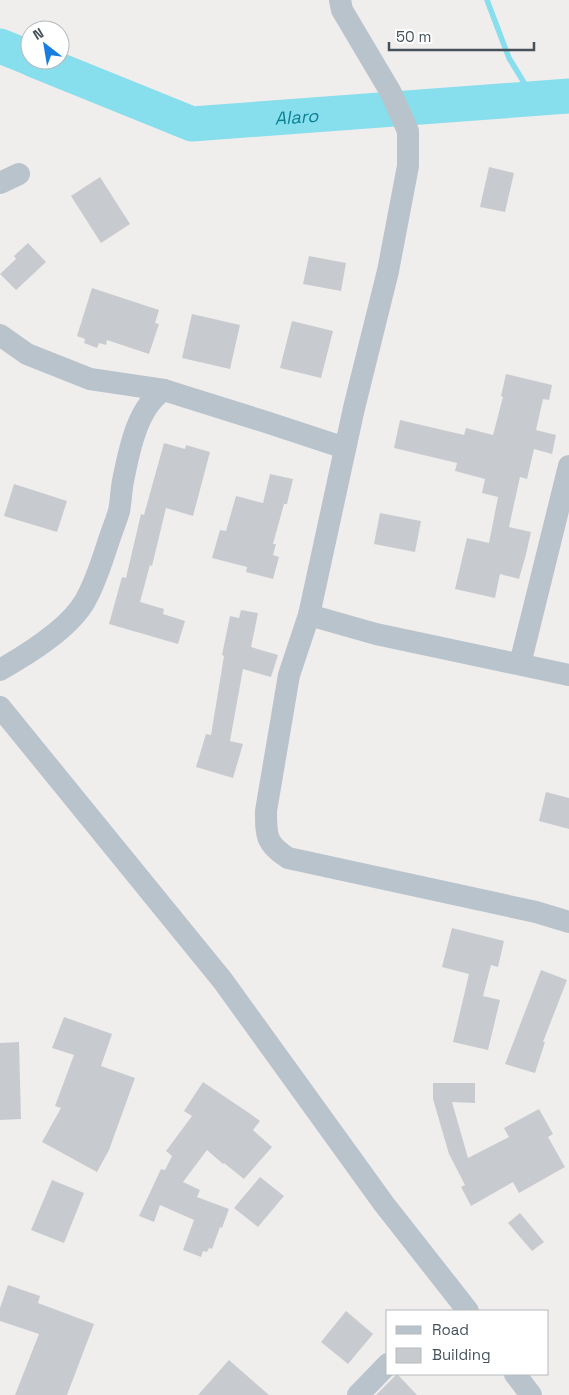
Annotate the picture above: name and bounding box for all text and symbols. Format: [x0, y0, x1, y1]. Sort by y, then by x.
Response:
north arrow [20, 20, 70, 70]
scale bar [389, 20, 534, 52]
text: N [30, 24, 47, 44]
text: 50 m [396, 27, 431, 46]
water label: Alaro [274, 103, 320, 129]
legend [386, 1310, 549, 1375]
text: Road [432, 1320, 469, 1339]
text: Building [432, 1345, 491, 1364]

